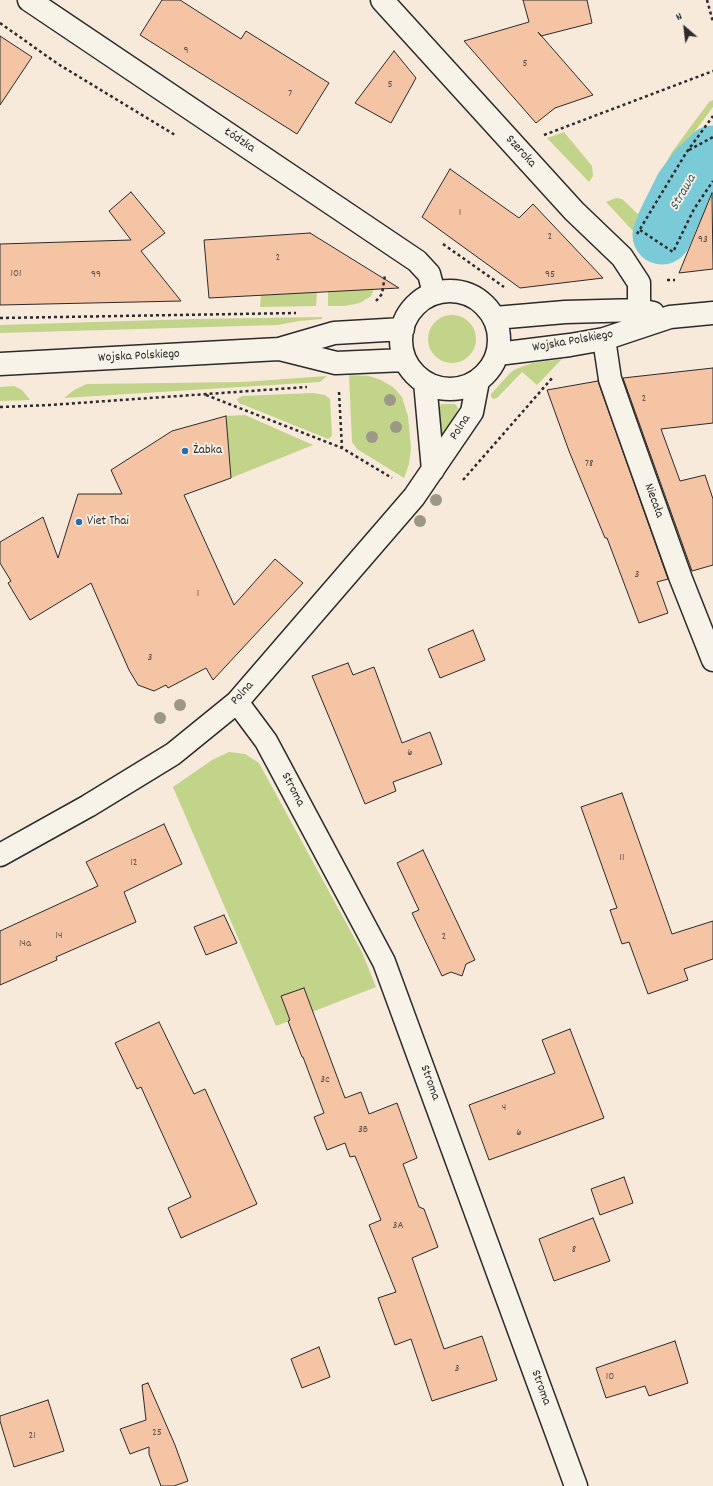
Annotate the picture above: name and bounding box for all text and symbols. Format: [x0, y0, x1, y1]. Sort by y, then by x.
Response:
north arrow [665, 8, 705, 48]
text: N [673, 9, 686, 26]
house number: 9 [183, 44, 189, 58]
house number: 5 [522, 57, 528, 71]
house number: 5 [387, 78, 393, 92]
house number: 7 [288, 87, 292, 101]
street label: Łódzka [221, 125, 257, 157]
street label: Szeroka [501, 133, 539, 171]
water label: Strawa [667, 172, 701, 214]
house number: 1 [459, 206, 461, 220]
house number: 2 [548, 230, 552, 244]
house number: 93 [698, 233, 708, 247]
house number: 2 [276, 251, 280, 265]
house number: 101 [11, 267, 21, 281]
house number: 99 [91, 268, 101, 282]
house number: 95 [545, 268, 555, 282]
street label: Wojska Polskiego [531, 327, 615, 357]
street label: Wojska Polskiego [98, 347, 180, 367]
house number: 2 [642, 392, 646, 406]
street label: Polna [447, 412, 475, 444]
place label: Żabka [193, 443, 222, 459]
marker: Żabka [180, 446, 190, 456]
house number: 78 [585, 457, 593, 471]
street label: Niecała [640, 482, 666, 520]
place label: Viet Thai [87, 514, 129, 530]
marker: Viet Thai [74, 517, 84, 527]
house number: 3 [635, 568, 639, 582]
house number: 1 [197, 587, 199, 601]
house number: 3 [148, 651, 152, 665]
street label: Polna [228, 679, 258, 709]
house number: 6 [407, 746, 413, 760]
street label: Stroma [277, 770, 307, 810]
house number: 11 [620, 851, 624, 865]
house number: 12 [130, 856, 138, 870]
house number: 14 [56, 929, 62, 943]
house number: 2 [442, 930, 446, 944]
house number: 14a [19, 937, 31, 951]
street label: Stroma [415, 1063, 443, 1103]
house number: 3c [320, 1073, 330, 1087]
house number: 4 [502, 1101, 506, 1115]
house number: 3B [358, 1123, 368, 1137]
house number: 6 [516, 1126, 522, 1140]
house number: 3A [393, 1219, 403, 1233]
house number: 8 [572, 1243, 576, 1257]
house number: 3 [455, 1362, 459, 1376]
street label: Stroma [526, 1368, 554, 1408]
house number: 10 [606, 1370, 614, 1384]
house number: 25 [152, 1426, 162, 1440]
house number: 21 [28, 1429, 36, 1443]

